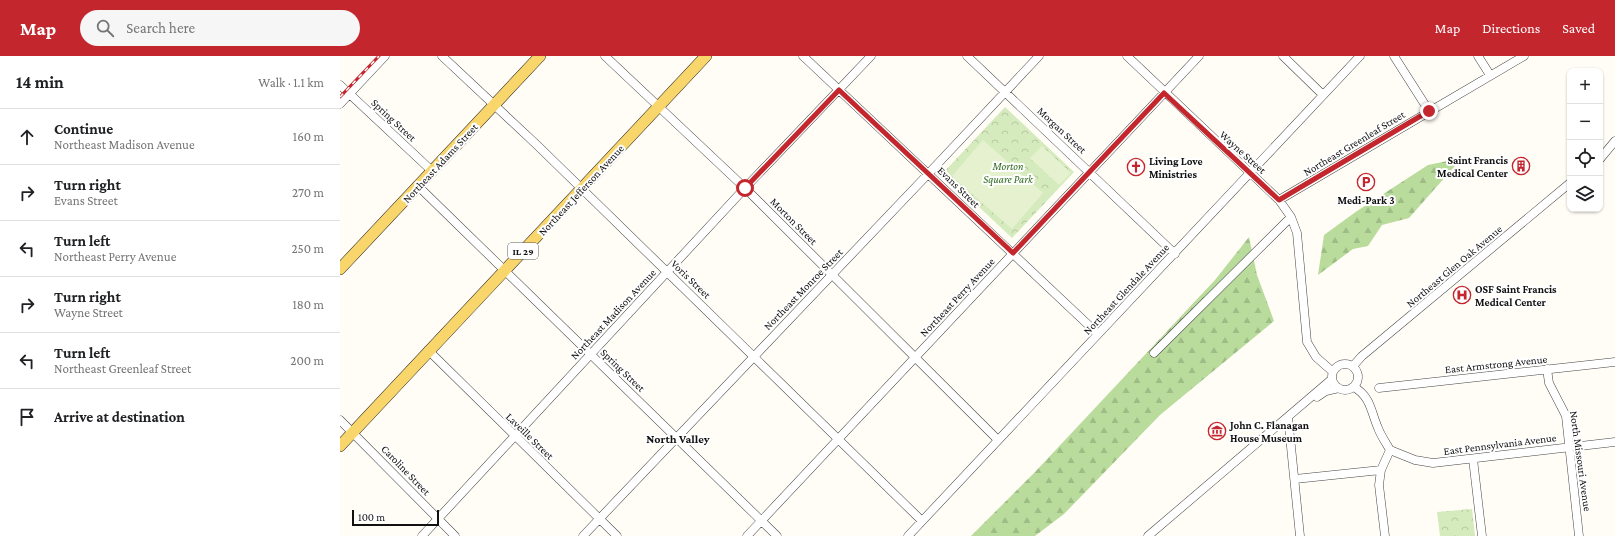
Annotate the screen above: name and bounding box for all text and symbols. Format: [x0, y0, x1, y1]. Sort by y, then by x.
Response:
search box [80, 10, 360, 46]
icon: search [94, 17, 116, 39]
text: Map [20, 18, 56, 39]
text: Search here [126, 20, 195, 36]
text: Map [1435, 20, 1460, 36]
text: Directions [1482, 20, 1540, 36]
text: Saved [1562, 20, 1595, 36]
map controls [1567, 68, 1603, 212]
button: + [1567, 68, 1603, 104]
text: 14 min [16, 73, 64, 92]
text: Walk · 1.1 km [258, 75, 324, 90]
street label: Spring Street [368, 96, 419, 145]
route end [1420, 102, 1438, 120]
street label: Morgan Street [1034, 104, 1089, 157]
button: − [1567, 104, 1603, 140]
street label: Northeast Greenleaf Street [1301, 108, 1407, 178]
text: Continue [54, 121, 113, 137]
street label: Northeast Adams Street [400, 121, 480, 205]
icon: ahead [16, 126, 38, 148]
street label: Wayne Street [1217, 128, 1269, 177]
text: 160 m [293, 129, 324, 144]
text: Northeast Madison Avenue [54, 137, 195, 152]
button: locate [1567, 140, 1603, 176]
street label: Northeast Jefferson Avenue [536, 142, 627, 238]
place label: Saint Francis Medical Center [1437, 154, 1509, 179]
place label: Living Love Ministries [1149, 155, 1203, 180]
building icon: Saint Francis Medical Center [1511, 156, 1531, 176]
church icon: Living Love Ministries [1126, 157, 1146, 177]
park label: Morton Square Park [983, 160, 1034, 186]
street label: Evans Street [935, 164, 983, 210]
parking icon: Medi-Park 3 [1356, 172, 1376, 192]
button: layers [1567, 176, 1603, 212]
text: Turn right [54, 177, 121, 193]
route start [736, 179, 754, 197]
icon: right [16, 182, 38, 204]
text: 270 m [292, 185, 324, 200]
text: Evans Street [54, 193, 118, 208]
place label: Medi-Park 3 [1337, 194, 1395, 206]
street label: Morton Street [768, 195, 820, 247]
street label: Northeast Glen Oak Avenue [1404, 222, 1504, 309]
text: Turn left [54, 233, 110, 249]
icon: left [16, 238, 38, 260]
text: 250 m [291, 241, 324, 256]
street label: Northeast Glendale Avenue [1081, 241, 1171, 337]
road number: IL 29 [508, 243, 538, 259]
street label: Northeast Monroe Street [761, 246, 845, 332]
text: Northeast Perry Avenue [54, 249, 176, 264]
street label: Northeast Perry Avenue [917, 255, 998, 340]
street label: Voris Street [669, 257, 713, 301]
street label: Northeast Madison Avenue [568, 266, 658, 362]
place label: OSF Saint Francis Medical Center [1475, 283, 1557, 308]
hospital icon: OSF Saint Francis Medical Center [1452, 285, 1472, 305]
text: Turn right [54, 289, 121, 305]
icon: right [16, 294, 38, 316]
text: 180 m [292, 297, 324, 312]
text: Wayne Street [54, 305, 123, 320]
text: Turn left [54, 345, 110, 361]
street label: Spring Street [598, 346, 648, 395]
icon: left [16, 350, 38, 372]
text: 200 m [290, 353, 324, 368]
street label: East Armstrong Avenue [1444, 353, 1548, 376]
text: Northeast Greenleaf Street [54, 361, 191, 376]
icon: arrive [16, 406, 38, 428]
text: Arrive at destination [54, 409, 185, 425]
street label: Laveille Street [504, 410, 557, 462]
street label: North Missouri Avenue [1568, 410, 1594, 512]
place label: John C. Flanagan House Museum [1229, 419, 1310, 444]
museum icon: John C. Flanagan House Museum [1207, 421, 1227, 441]
street label: East Pennsylvania Avenue [1443, 431, 1557, 458]
district label: North Valley [646, 432, 710, 446]
street label: Caroline Street [379, 442, 433, 498]
scale bar [352, 508, 439, 527]
text: 100 m [358, 511, 385, 523]

